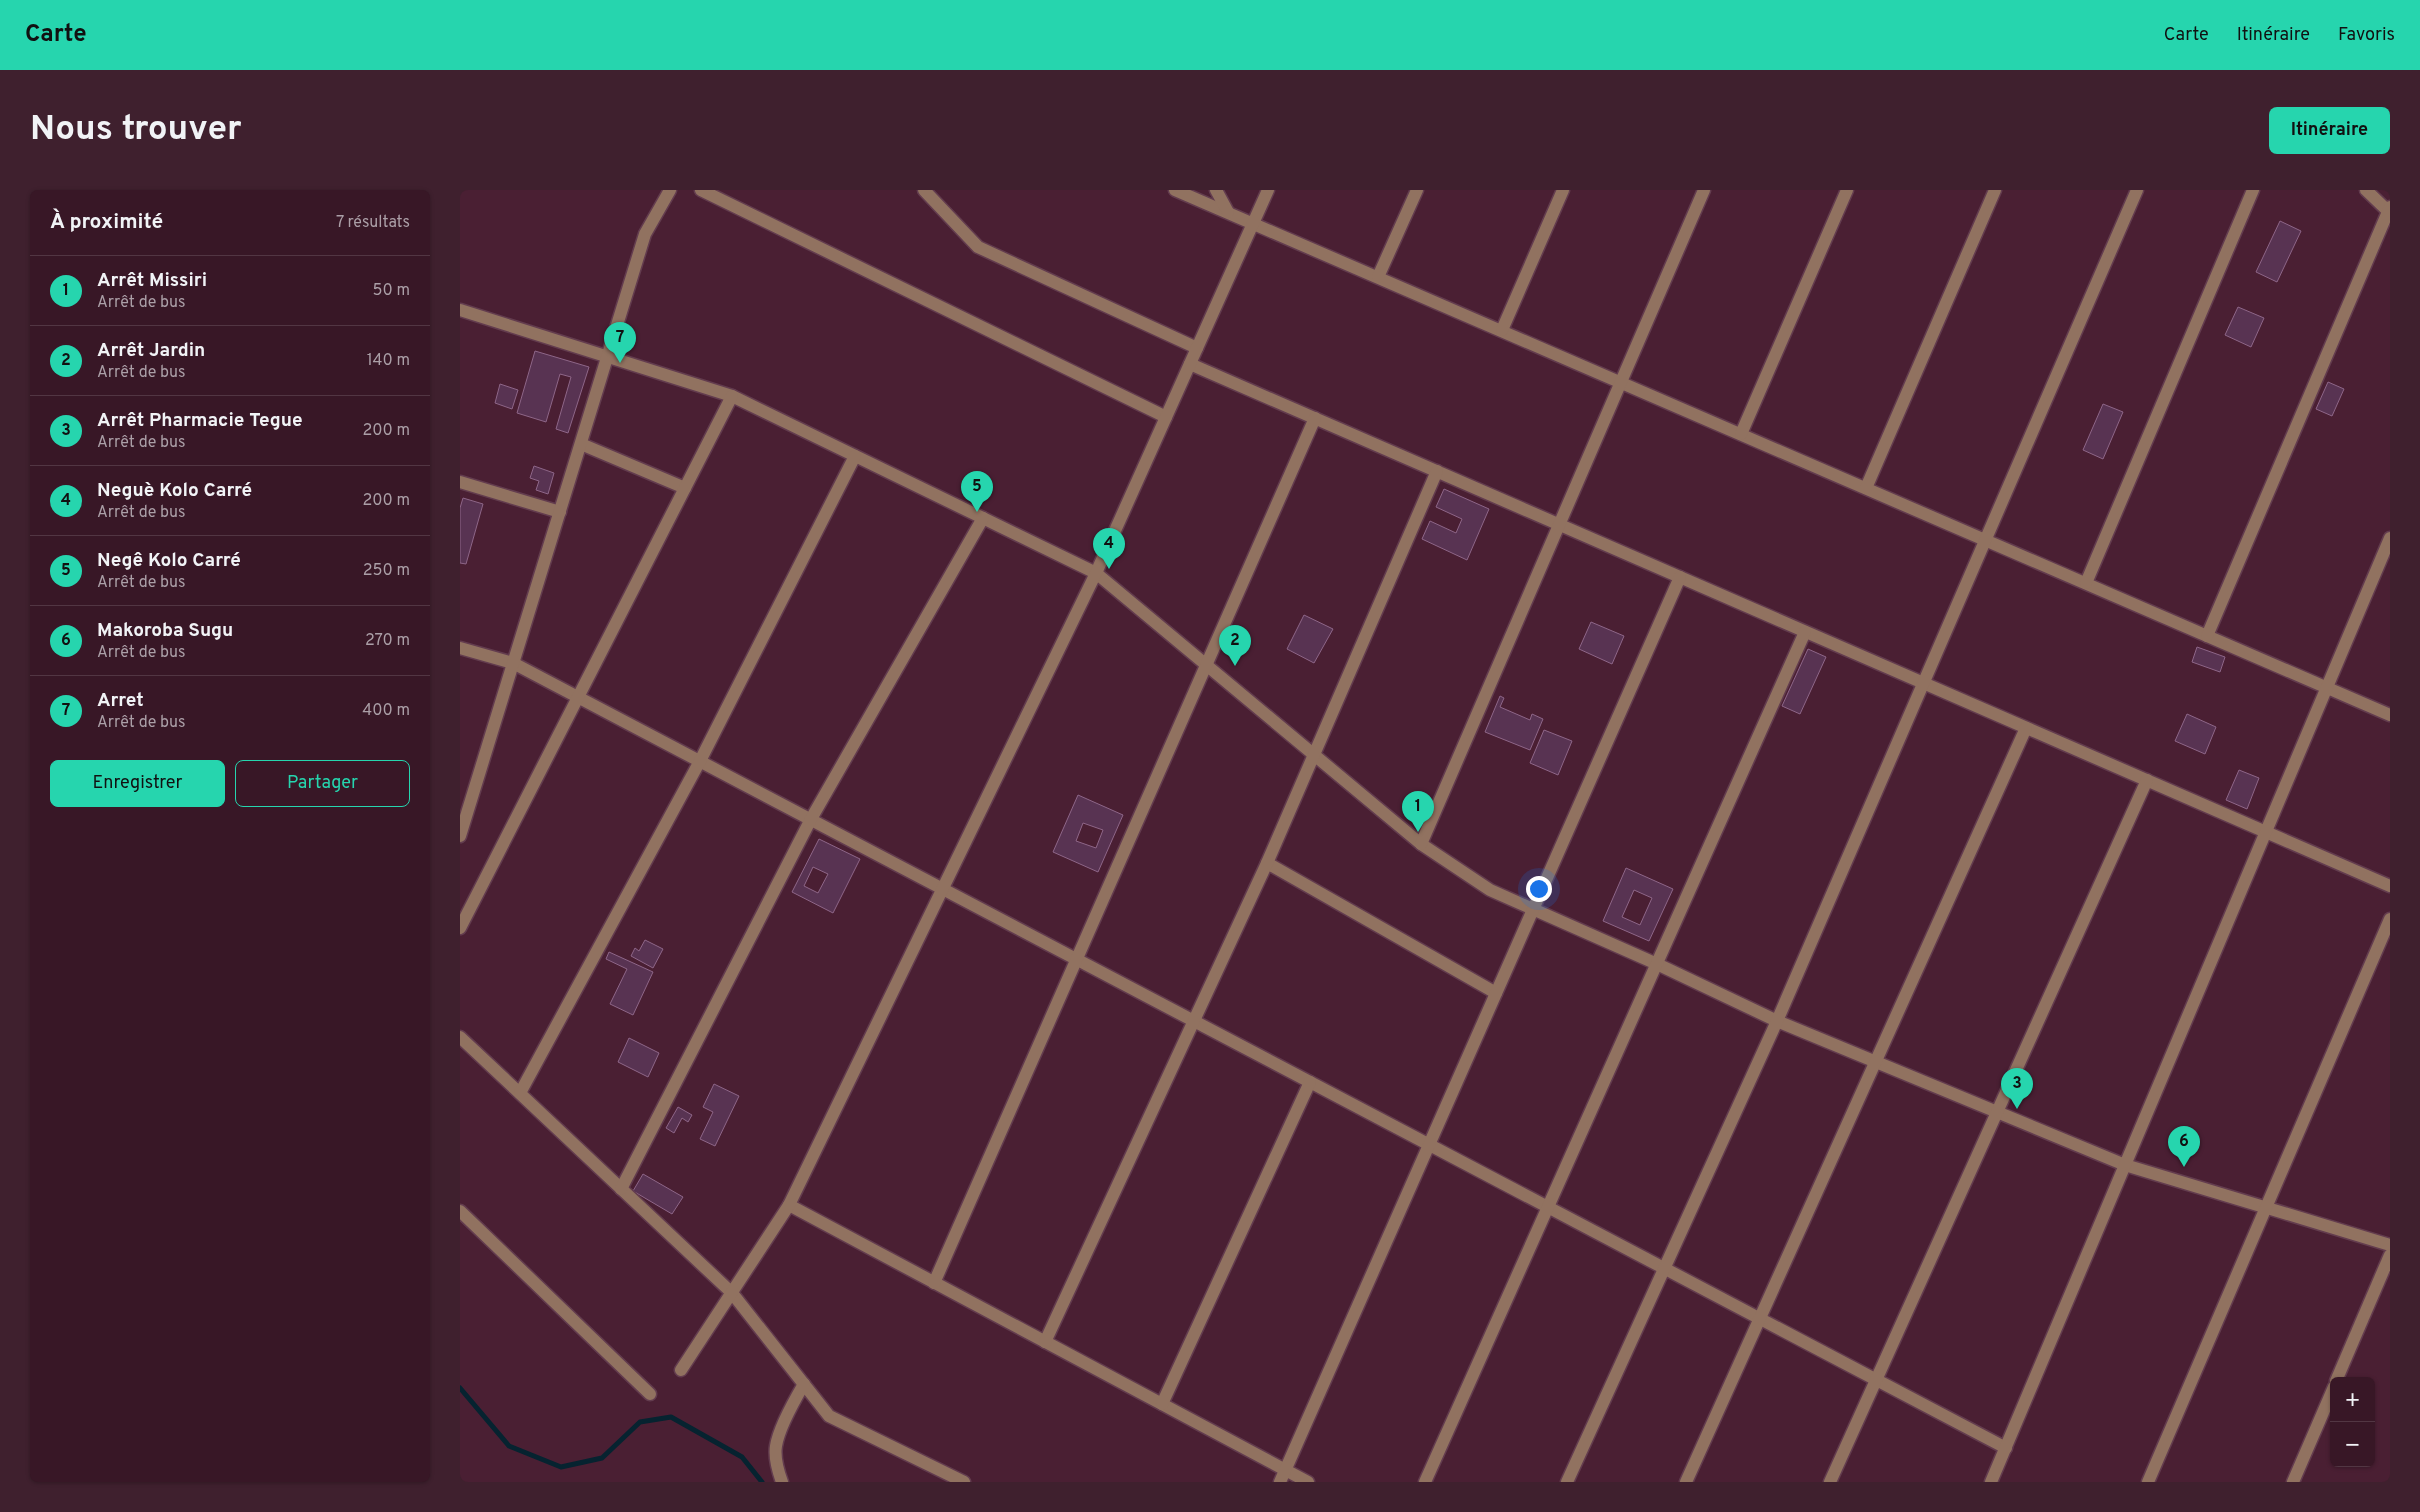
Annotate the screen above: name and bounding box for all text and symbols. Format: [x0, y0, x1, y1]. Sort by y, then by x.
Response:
text: Carte [25, 20, 87, 50]
text: Carte [2164, 24, 2209, 47]
text: Itinéraire [2237, 24, 2310, 47]
text: Favoris [2338, 24, 2395, 47]
button: Itinéraire [2269, 107, 2390, 154]
text: Nous trouver [30, 108, 242, 152]
text: À proximité [50, 209, 163, 236]
text: 7 résultats [336, 213, 410, 233]
text: Arrêt Missiri [97, 269, 207, 293]
text: 1 [63, 281, 69, 301]
text: 50 m [373, 281, 410, 301]
text: Arrêt de bus [97, 293, 186, 313]
pin: 7 [604, 322, 636, 363]
text: Arrêt Jardin [97, 339, 205, 363]
text: 2 [61, 351, 71, 371]
text: 140 m [367, 351, 410, 371]
text: Arrêt de bus [97, 363, 186, 383]
text: Arrêt Pharmacie Tegue [97, 409, 302, 433]
text: 3 [61, 421, 71, 441]
text: 200 m [362, 421, 410, 441]
text: Arrêt de bus [97, 433, 186, 453]
pin: 5 [961, 471, 993, 512]
text: Neguè Kolo Carré [97, 479, 252, 503]
text: 4 [61, 491, 71, 511]
text: 200 m [362, 491, 410, 511]
text: Arrêt de bus [97, 503, 186, 523]
pin: 4 [1093, 528, 1125, 569]
text: Negê Kolo Carré [97, 549, 241, 573]
text: 5 [61, 561, 71, 581]
text: 250 m [363, 561, 410, 581]
text: Arrêt de bus [97, 573, 186, 593]
text: Makoroba Sugu [97, 619, 233, 643]
pin: 2 [1219, 625, 1251, 666]
text: 6 [61, 631, 71, 651]
text: 270 m [365, 631, 410, 651]
text: Arrêt de bus [97, 643, 186, 663]
text: Arret [97, 689, 144, 713]
text: 7 [62, 701, 70, 721]
text: 400 m [362, 701, 410, 721]
text: Arrêt de bus [97, 713, 186, 733]
button: Enregistrer [50, 760, 225, 807]
button: Partager [235, 760, 410, 807]
pin: 1 [1402, 791, 1434, 832]
your location [1526, 876, 1552, 902]
pin: 3 [2001, 1068, 2033, 1109]
pin: 6 [2168, 1126, 2200, 1167]
map controls [2330, 1377, 2375, 1467]
button: + [2330, 1377, 2375, 1422]
button: − [2330, 1422, 2375, 1467]

